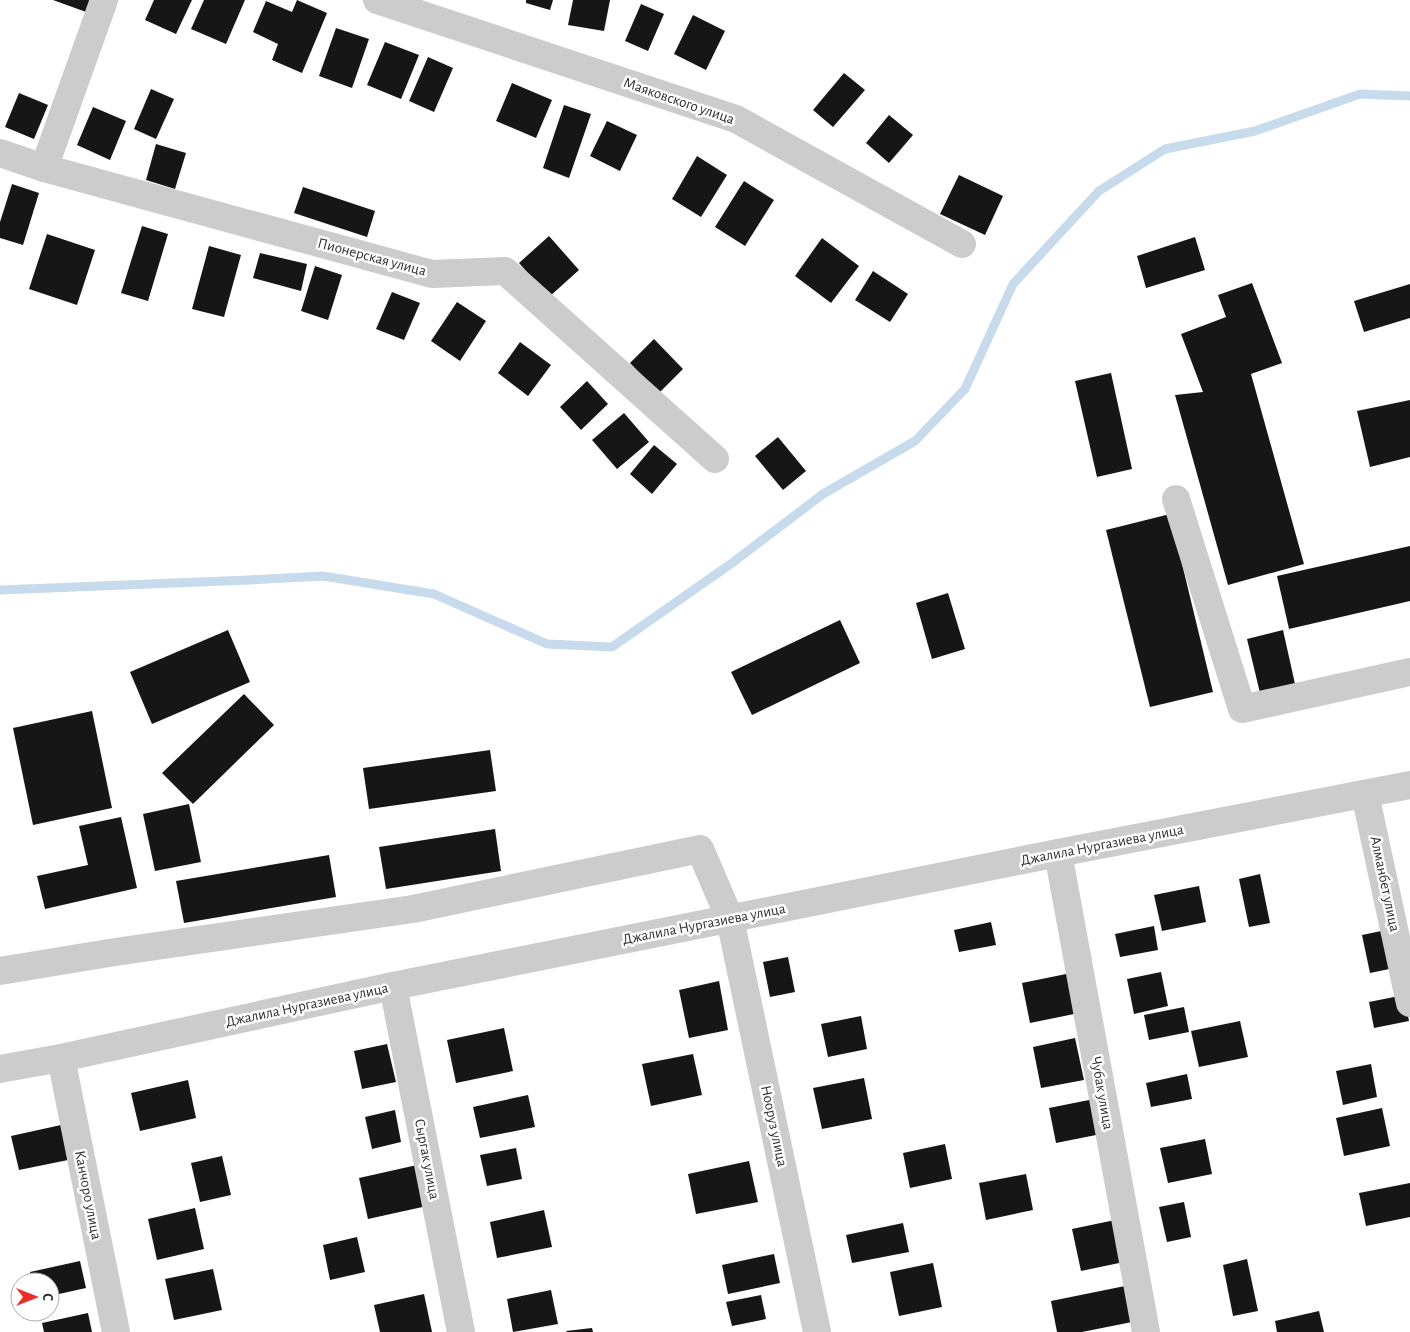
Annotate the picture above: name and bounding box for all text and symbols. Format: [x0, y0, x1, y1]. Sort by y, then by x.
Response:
street label: Маяковского улица [622, 75, 737, 127]
street label: Пионерская улица [316, 235, 428, 279]
street label: Джалила Нургазиева улица [1019, 822, 1185, 868]
street label: Алманбет улица [1368, 835, 1402, 933]
street label: Джалила Нургазиева улица [621, 901, 787, 947]
street label: Джалила Нургазиева улица [224, 980, 390, 1030]
street label: Чубак улица [1088, 1055, 1116, 1131]
street label: Нооруз улица [758, 1084, 790, 1168]
street label: Сыргак улица [412, 1117, 442, 1201]
street label: Канчоро улица [72, 1149, 104, 1241]
north arrow [10, 1272, 60, 1322]
text: С [40, 1293, 54, 1301]

